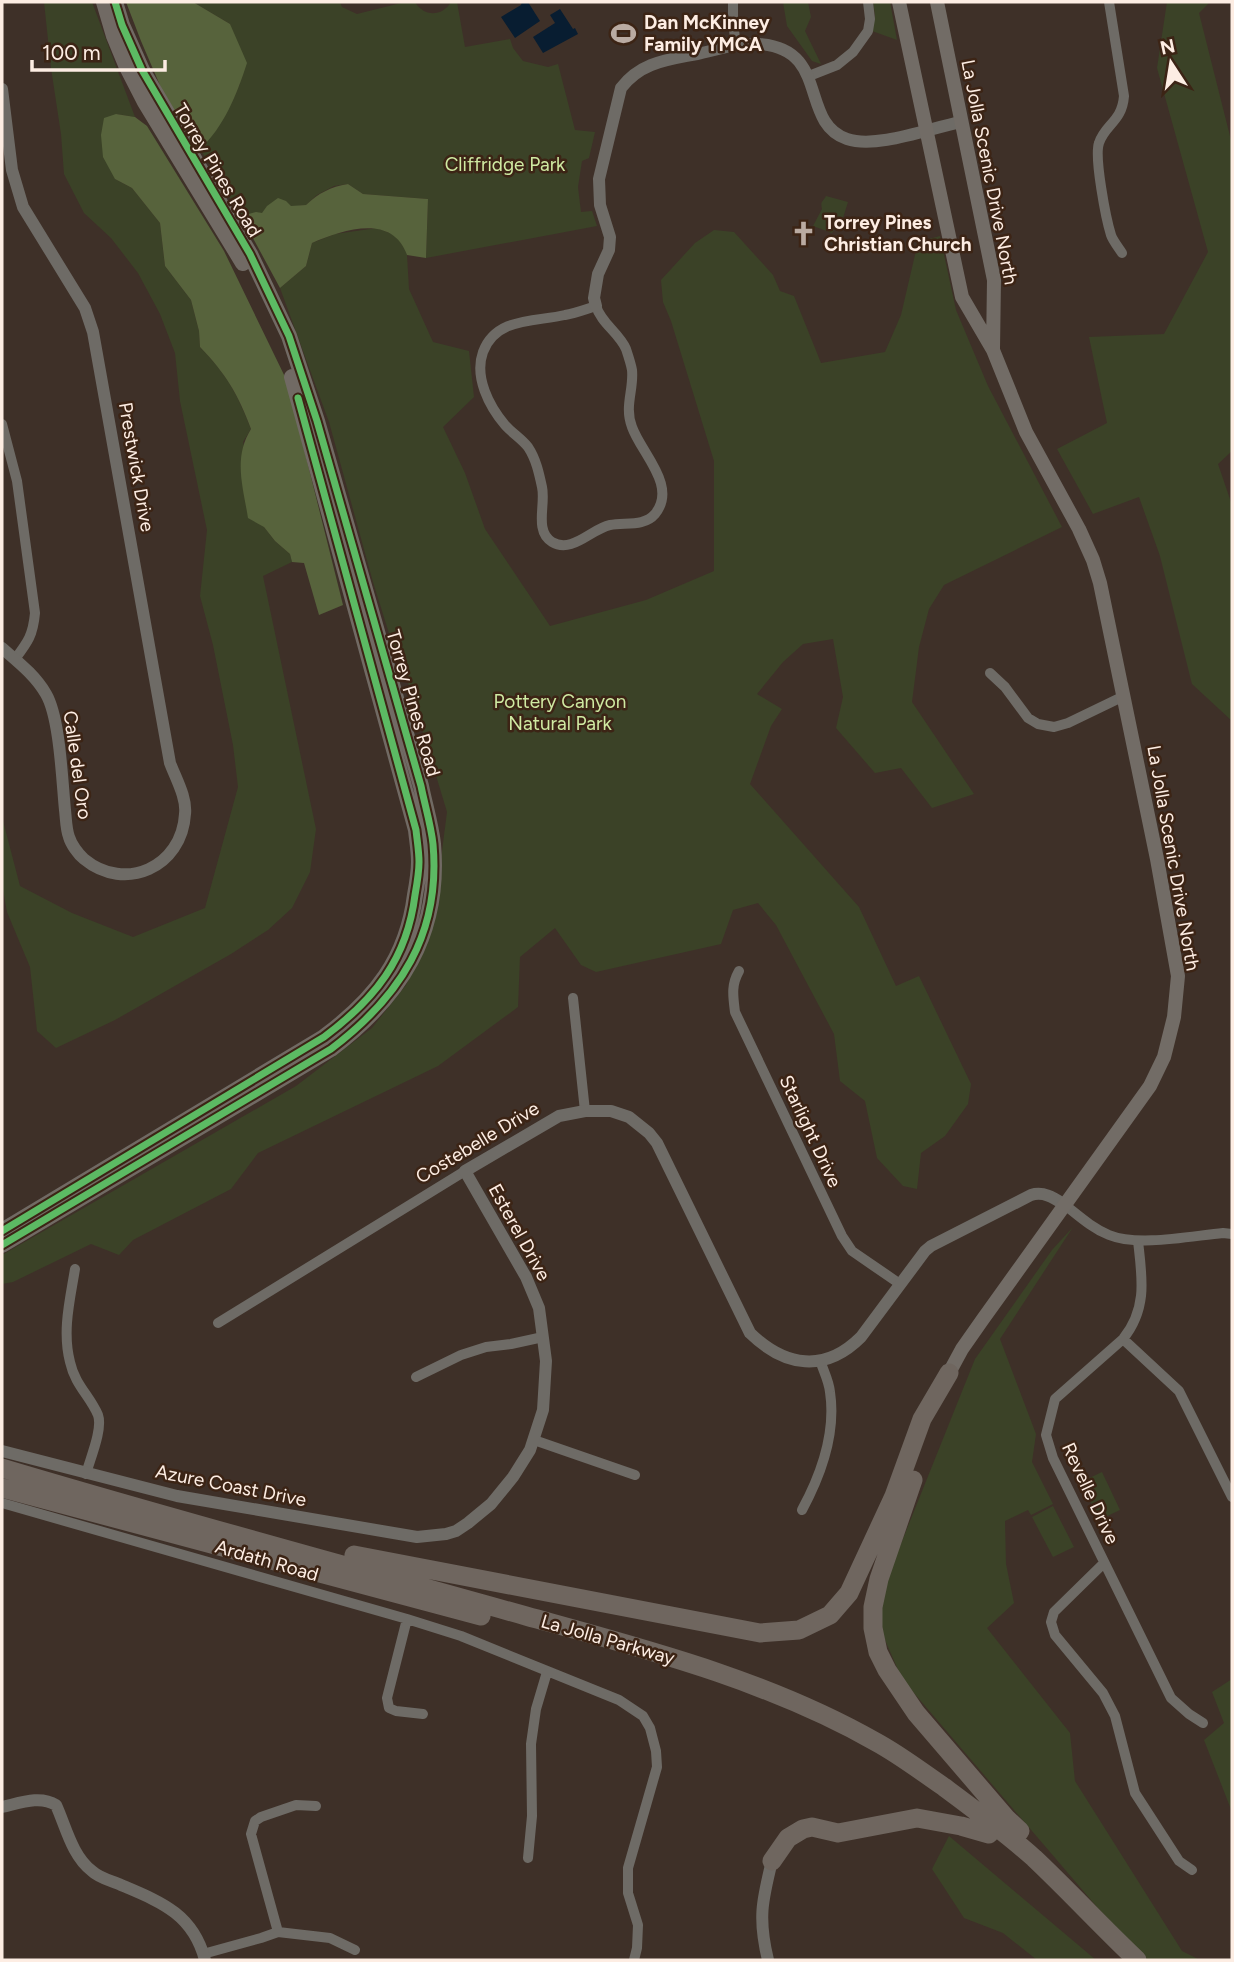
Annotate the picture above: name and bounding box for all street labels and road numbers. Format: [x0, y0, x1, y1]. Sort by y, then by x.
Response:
street label: La Jolla Scenic Drive North [956, 58, 1023, 287]
street label: Torrey Pines Road [169, 99, 266, 241]
street label: Prestwick Drive [114, 400, 159, 534]
street label: Torrey Pines Road [382, 627, 445, 779]
street label: Calle del Oro [59, 709, 97, 821]
street label: La Jolla Scenic Drive North [1142, 743, 1205, 973]
street label: Starlight Drive [775, 1071, 847, 1191]
street label: Costebelle Drive [411, 1097, 543, 1188]
street label: Esterel Drive [484, 1180, 556, 1285]
street label: Revelle Drive [1057, 1439, 1124, 1548]
street label: Azure Coast Drive [153, 1460, 308, 1511]
street label: Ardath Road [213, 1535, 321, 1586]
street label: La Jolla Parkway [538, 1609, 677, 1670]

